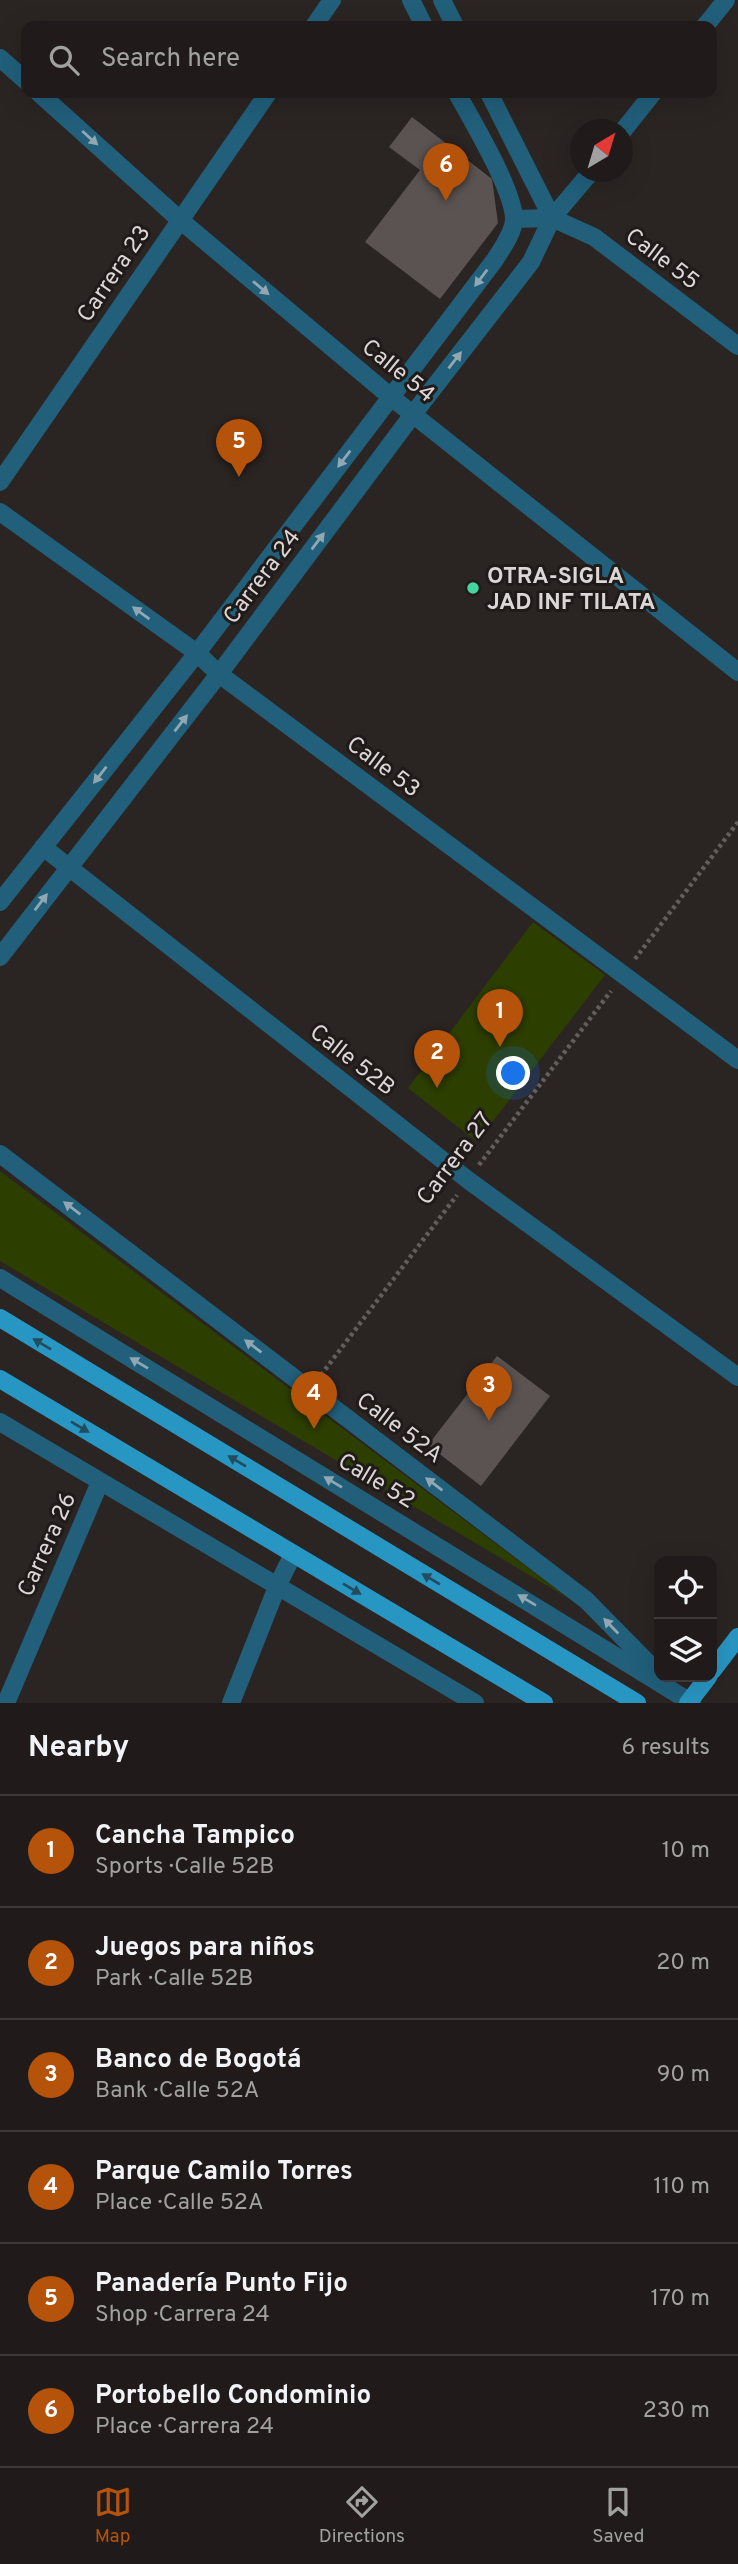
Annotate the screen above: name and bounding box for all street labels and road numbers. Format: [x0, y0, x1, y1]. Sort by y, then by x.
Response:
street label: Carrera 23 [72, 220, 158, 329]
street label: Calle 55 [619, 223, 704, 297]
street label: Calle 54 [355, 334, 440, 410]
street label: Carrera 24 [218, 524, 308, 631]
street label: Calle 53 [340, 731, 425, 805]
street label: Calle 52B [303, 1019, 400, 1103]
street label: Carrera 27 [412, 1107, 500, 1212]
street label: Calle 52A [350, 1387, 447, 1471]
street label: Calle 52 [332, 1448, 420, 1516]
street label: Carrera 26 [12, 1488, 84, 1602]

